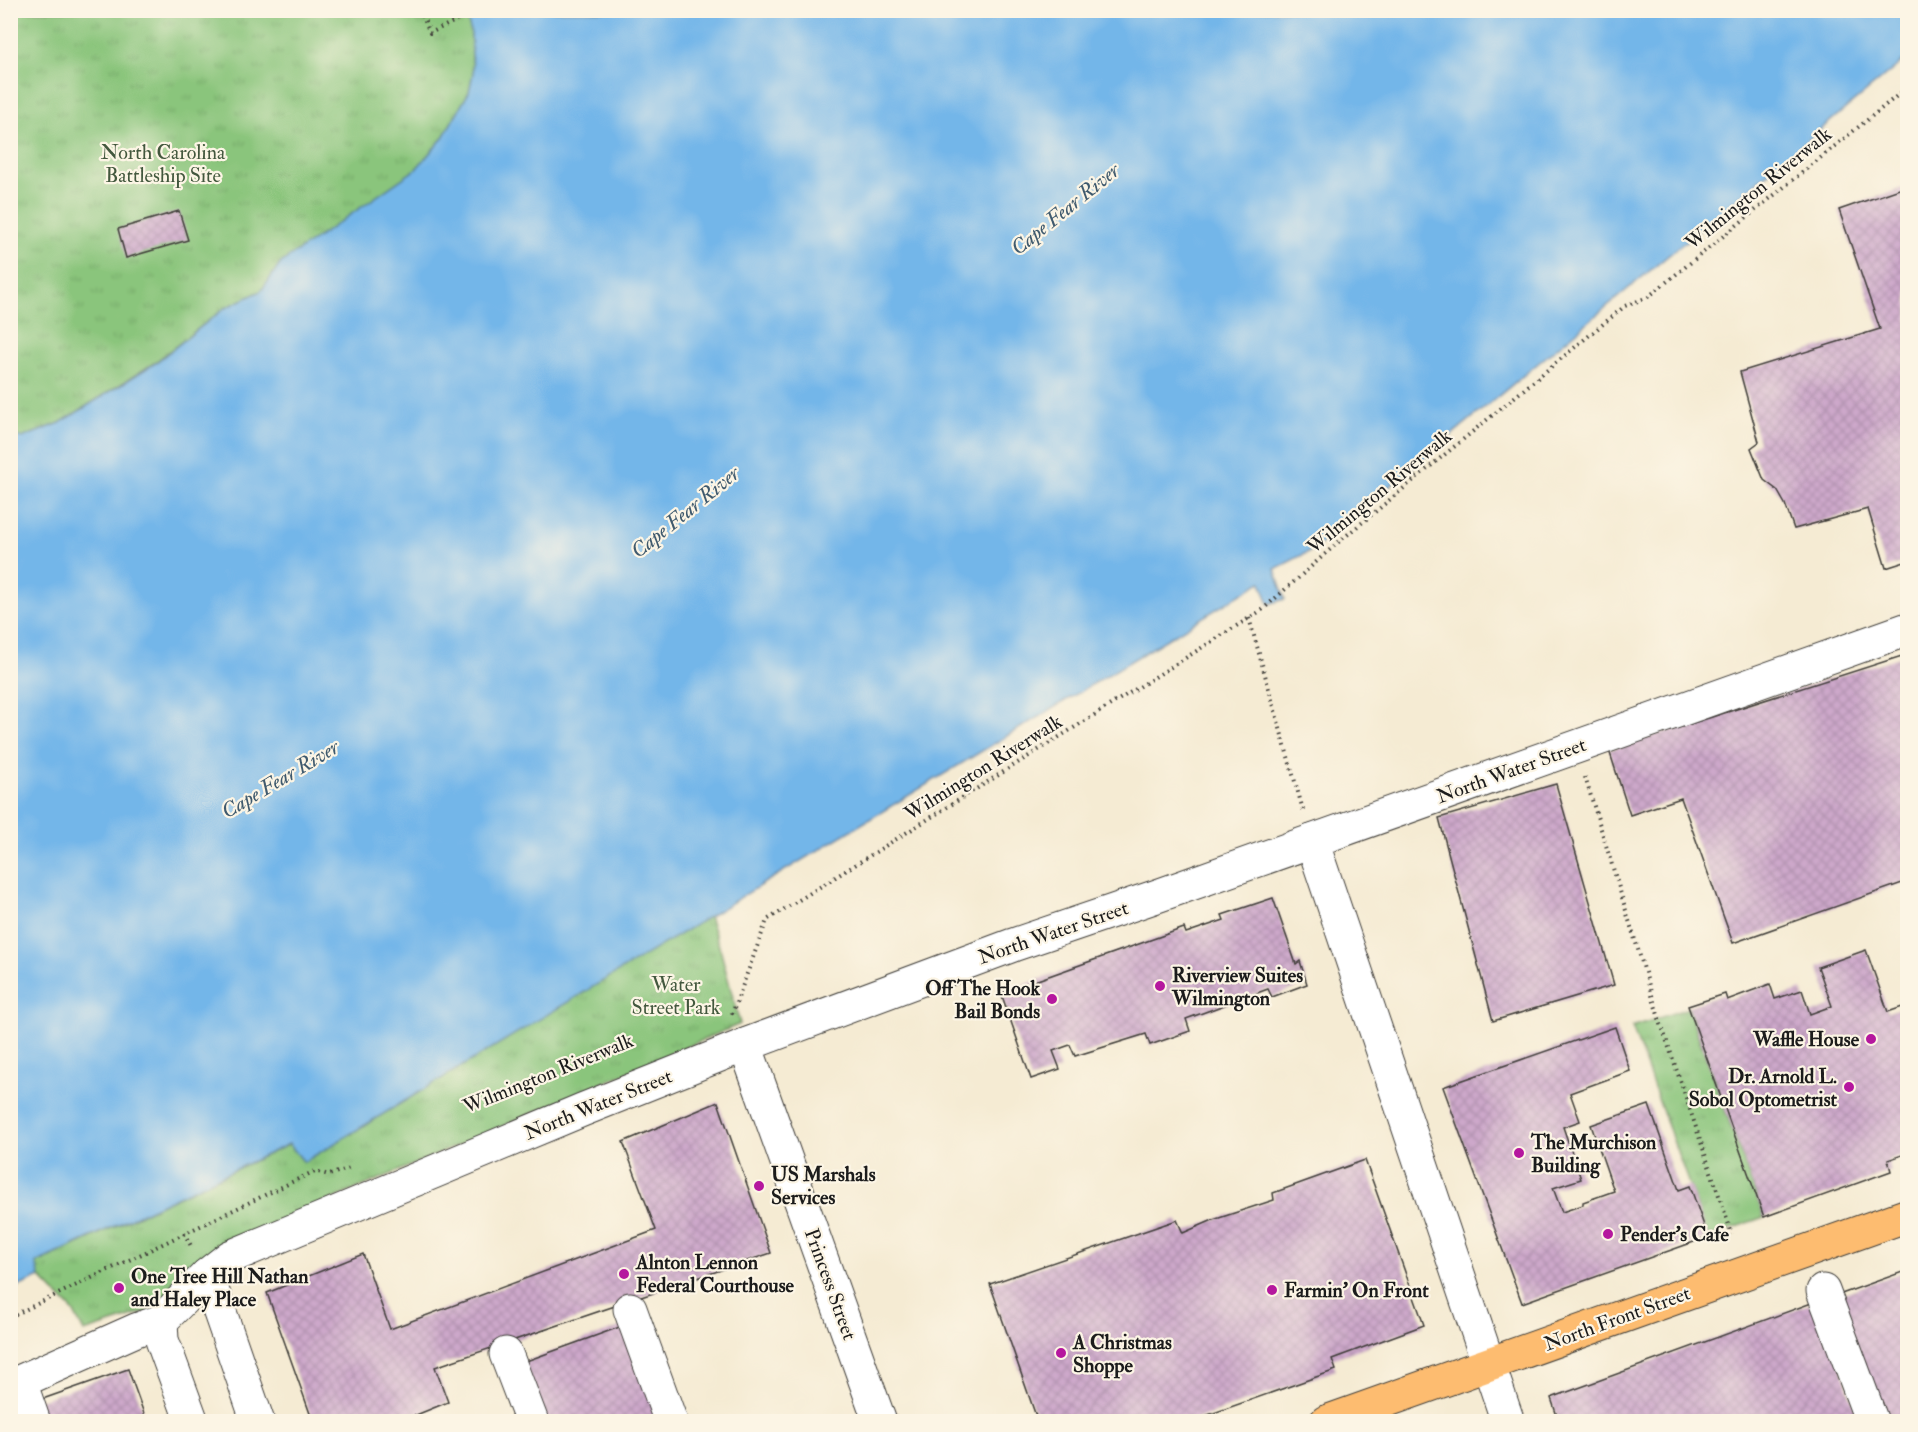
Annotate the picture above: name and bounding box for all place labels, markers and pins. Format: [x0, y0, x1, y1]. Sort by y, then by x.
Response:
place label: Riverview Suites Wilmington [1171, 963, 1303, 1012]
place label: Off The Hook Bail Bonds [925, 976, 1040, 1024]
marker: Riverview Suites Wilmington [1153, 979, 1167, 993]
marker: Off The Hook Bail Bonds [1045, 992, 1059, 1006]
place label: Waffle House [1752, 1027, 1860, 1052]
marker: Waffle House [1864, 1032, 1878, 1046]
place label: Dr. Arnold L. Sobol Optometrist [1689, 1064, 1838, 1113]
marker: Dr. Arnold L. Sobol Optometrist [1842, 1080, 1856, 1094]
place label: The Murchison Building [1530, 1130, 1657, 1179]
marker: The Murchison Building [1512, 1146, 1526, 1160]
place label: US Marshals Services [771, 1162, 876, 1210]
marker: US Marshals Services [752, 1179, 766, 1193]
place label: Pender's Cafe [1620, 1222, 1730, 1247]
marker: Pender's Cafe [1601, 1227, 1615, 1241]
place label: Alnton Lennon Federal Courthouse [635, 1250, 795, 1298]
place label: One Tree Hill Nathan and Haley Place [131, 1264, 309, 1313]
marker: Alnton Lennon Federal Courthouse [617, 1267, 631, 1281]
place label: Farmin' On Front [1284, 1278, 1429, 1303]
marker: One Tree Hill Nathan and Haley Place [112, 1281, 126, 1295]
marker: Farmin' On Front [1265, 1283, 1279, 1297]
place label: A Christmas Shoppe [1072, 1330, 1172, 1379]
marker: A Christmas Shoppe [1054, 1346, 1068, 1360]

